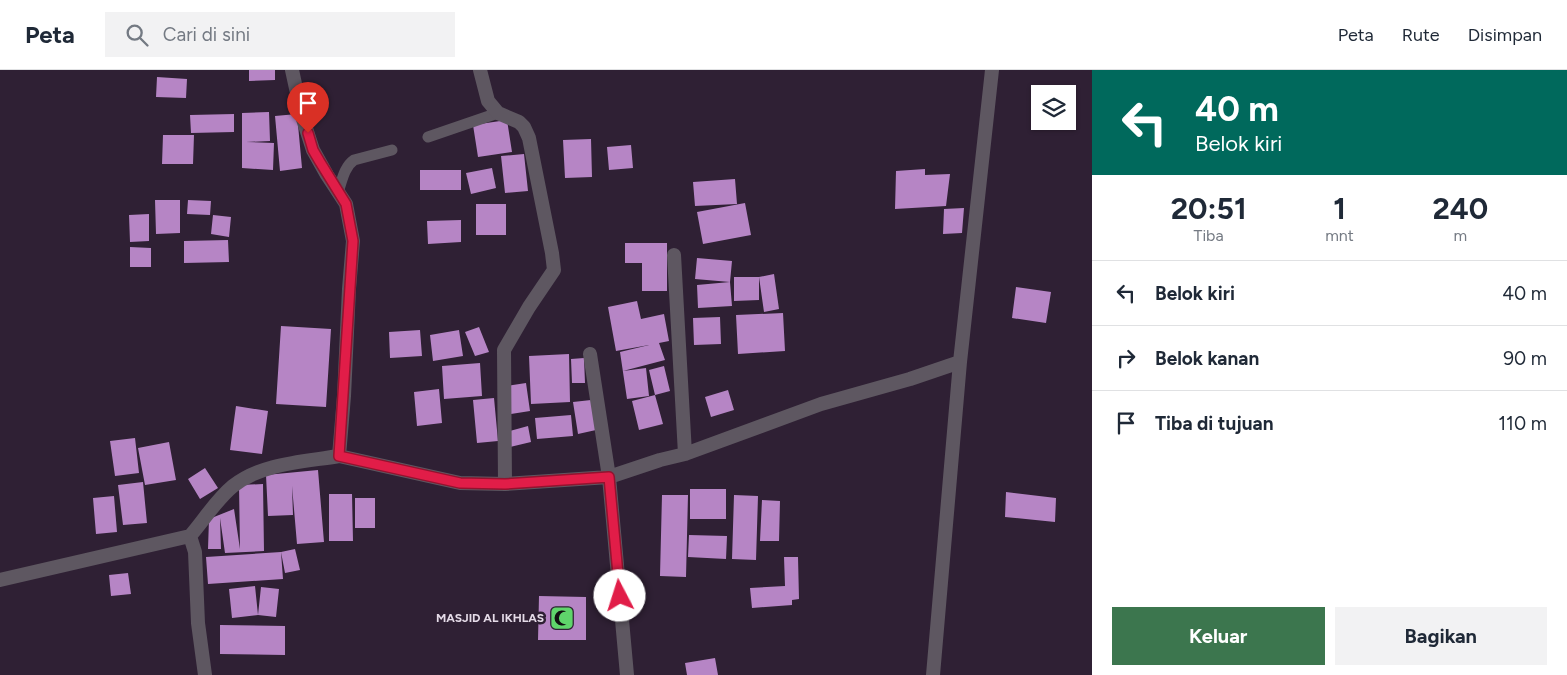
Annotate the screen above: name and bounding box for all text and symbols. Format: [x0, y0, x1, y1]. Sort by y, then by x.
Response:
search box [105, 12, 455, 57]
text: Peta [25, 20, 75, 49]
icon: search [123, 21, 151, 49]
text: Cari di sini [163, 23, 250, 46]
text: Peta [1338, 24, 1374, 46]
text: Rute [1402, 24, 1440, 46]
text: Disimpan [1468, 24, 1542, 46]
pin [287, 82, 329, 133]
map controls [1031, 85, 1076, 130]
button: layers [1031, 85, 1076, 130]
text: 40 m [1195, 88, 1279, 130]
icon: arrive [294, 89, 322, 117]
icon: left [1112, 90, 1177, 155]
text: Belok kiri [1195, 130, 1282, 157]
text: 20:51 [1171, 190, 1247, 227]
text: 1 [1333, 190, 1346, 227]
text: 240 [1433, 190, 1488, 227]
text: Tiba [1194, 226, 1224, 245]
text: mnt [1325, 226, 1354, 245]
text: m [1454, 226, 1467, 245]
icon: left [1112, 279, 1140, 307]
text: Belok kiri [1155, 282, 1235, 305]
text: 40 m [1502, 282, 1547, 305]
icon: right [1112, 344, 1140, 372]
text: Belok kanan [1155, 347, 1259, 370]
text: 90 m [1503, 347, 1547, 370]
icon: arrive [1112, 409, 1140, 437]
text: Tiba di tujuan [1155, 412, 1274, 435]
text: 110 m [1498, 412, 1547, 435]
position arrow [593, 569, 645, 621]
mosque icon: MASJID AL IKHLAS [549, 605, 575, 631]
button: Keluar [1112, 607, 1325, 665]
button: Bagikan [1335, 607, 1547, 665]
place label: MASJID AL IKHLAS [436, 611, 544, 625]

